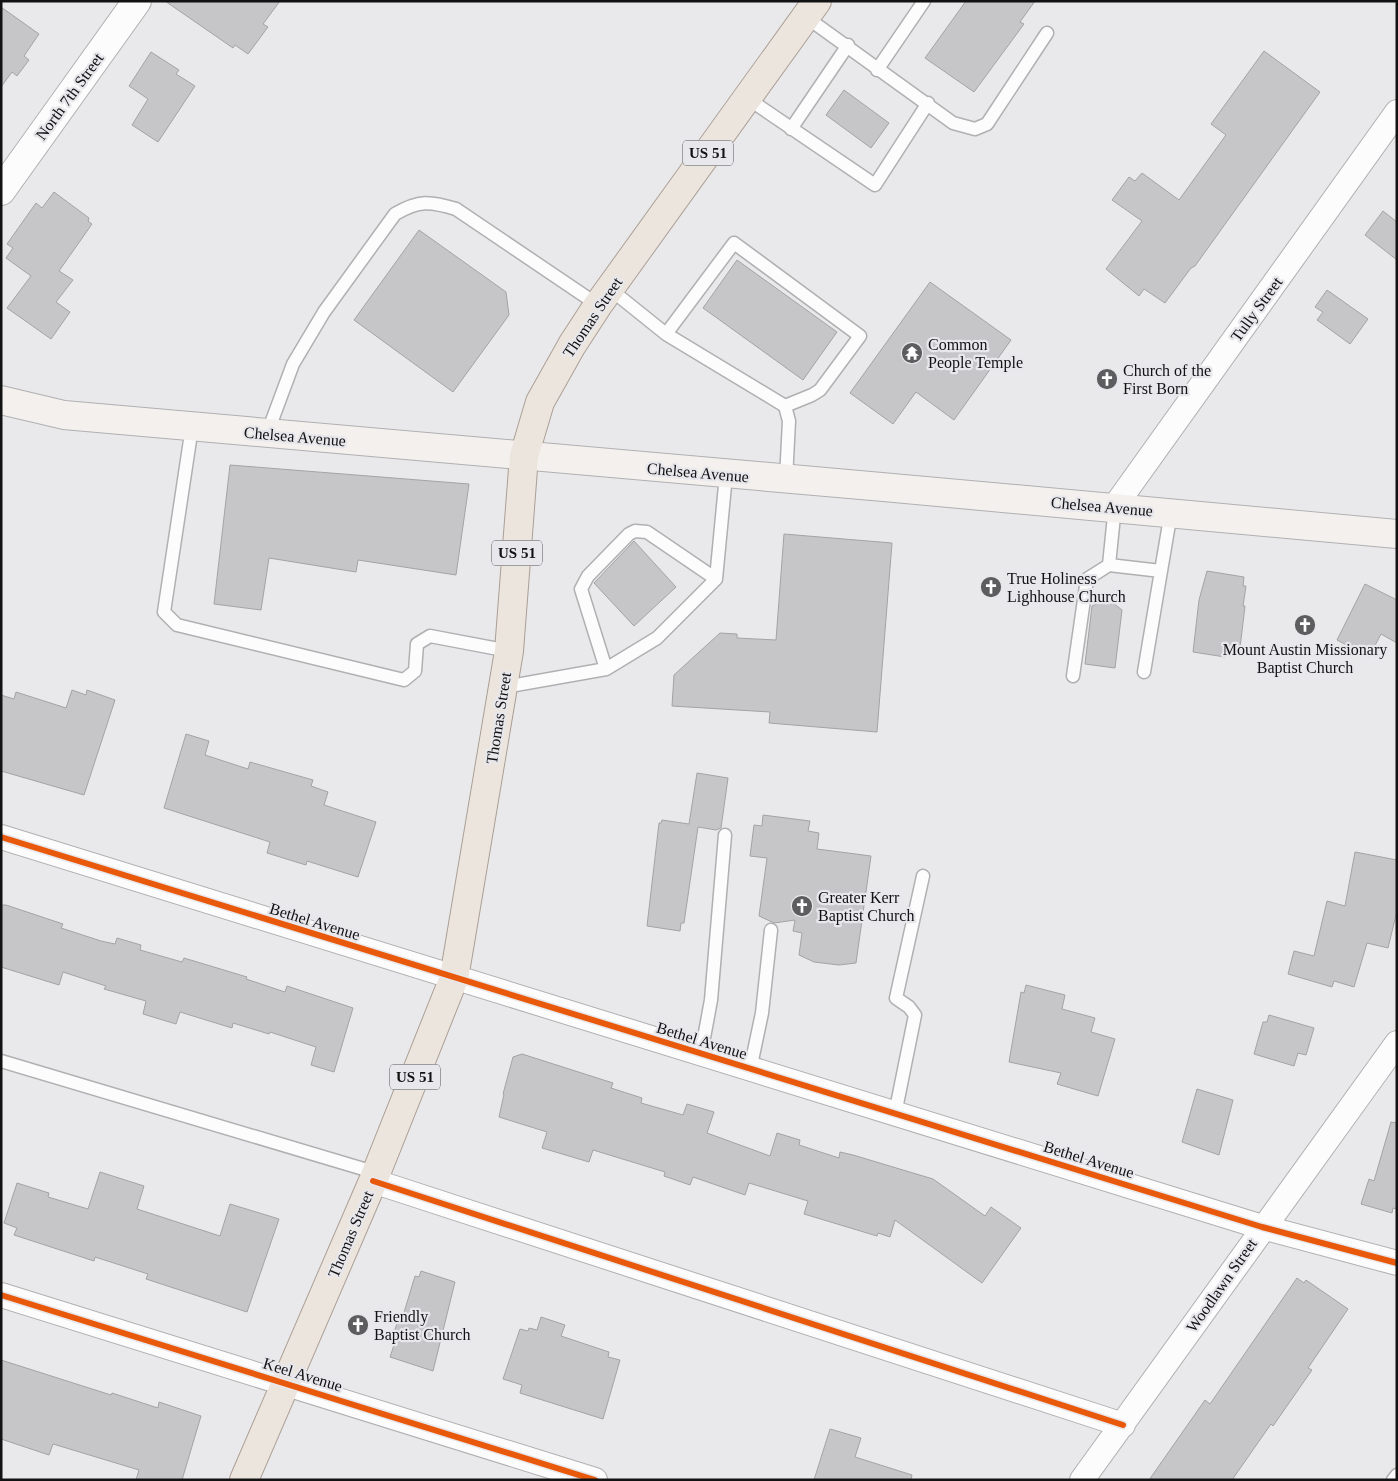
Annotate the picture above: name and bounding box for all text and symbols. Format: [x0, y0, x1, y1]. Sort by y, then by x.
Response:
street label: North 7th Street [32, 49, 107, 143]
road number: US 51 [683, 140, 733, 166]
street label: Tully Street [1227, 273, 1287, 345]
street label: Thomas Street [559, 274, 626, 361]
place label: Common People Temple [928, 336, 1023, 372]
temple icon: Common People Temple [900, 341, 924, 365]
place label: Church of the First Born [1123, 362, 1211, 397]
church icon: Church of the First Born [1095, 367, 1119, 391]
street label: Chelsea Avenue [243, 424, 347, 449]
street label: Chelsea Avenue [646, 460, 750, 485]
street label: Chelsea Avenue [1050, 494, 1154, 519]
road number: US 51 [492, 540, 542, 566]
place label: True Holiness Lighhouse Church [1007, 570, 1126, 606]
church icon: True Holiness Lighhouse Church [979, 575, 1003, 599]
church icon: Mount Austin Missionary Baptist Church [1293, 613, 1317, 637]
place label: Mount Austin Missionary Baptist Church [1223, 641, 1387, 677]
street label: Thomas Street [483, 670, 514, 765]
place label: Greater Kerr Baptist Church [818, 889, 914, 925]
church icon: Greater Kerr Baptist Church [790, 894, 814, 918]
street label: Bethel Avenue [268, 900, 362, 943]
street label: Bethel Avenue [655, 1019, 749, 1062]
road number: US 51 [390, 1064, 440, 1090]
street label: Bethel Avenue [1042, 1138, 1136, 1181]
street label: Thomas Street [324, 1188, 377, 1280]
street label: Woodlawn Street [1183, 1235, 1260, 1335]
place label: Friendly Baptist Church [374, 1308, 470, 1344]
church icon: Friendly Baptist Church [346, 1313, 370, 1337]
street label: Keel Avenue [261, 1354, 344, 1395]

